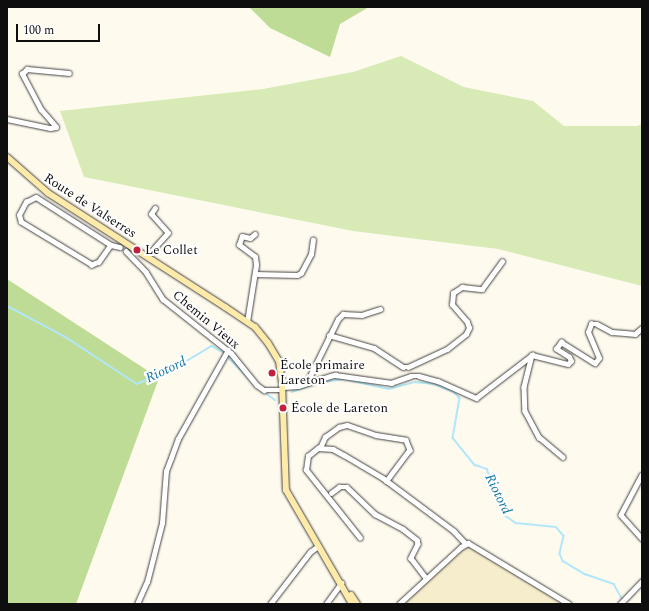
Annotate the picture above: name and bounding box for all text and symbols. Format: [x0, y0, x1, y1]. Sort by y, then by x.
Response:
scale bar [18, 16, 102, 42]
text: 100 m [23, 21, 54, 40]
street label: Route de Valserres [41, 170, 139, 242]
place label: Le Collet [145, 242, 198, 258]
marker: Le Collet [132, 245, 142, 255]
street label: Chemin Vieux [169, 287, 243, 353]
water label: Riotord [143, 353, 189, 387]
place label: École primaire Lareton [280, 358, 365, 389]
marker: École primaire Lareton [267, 368, 277, 378]
place label: École de Lareton [291, 400, 388, 416]
marker: École de Lareton [278, 403, 288, 413]
water label: Riotord [481, 471, 515, 517]

